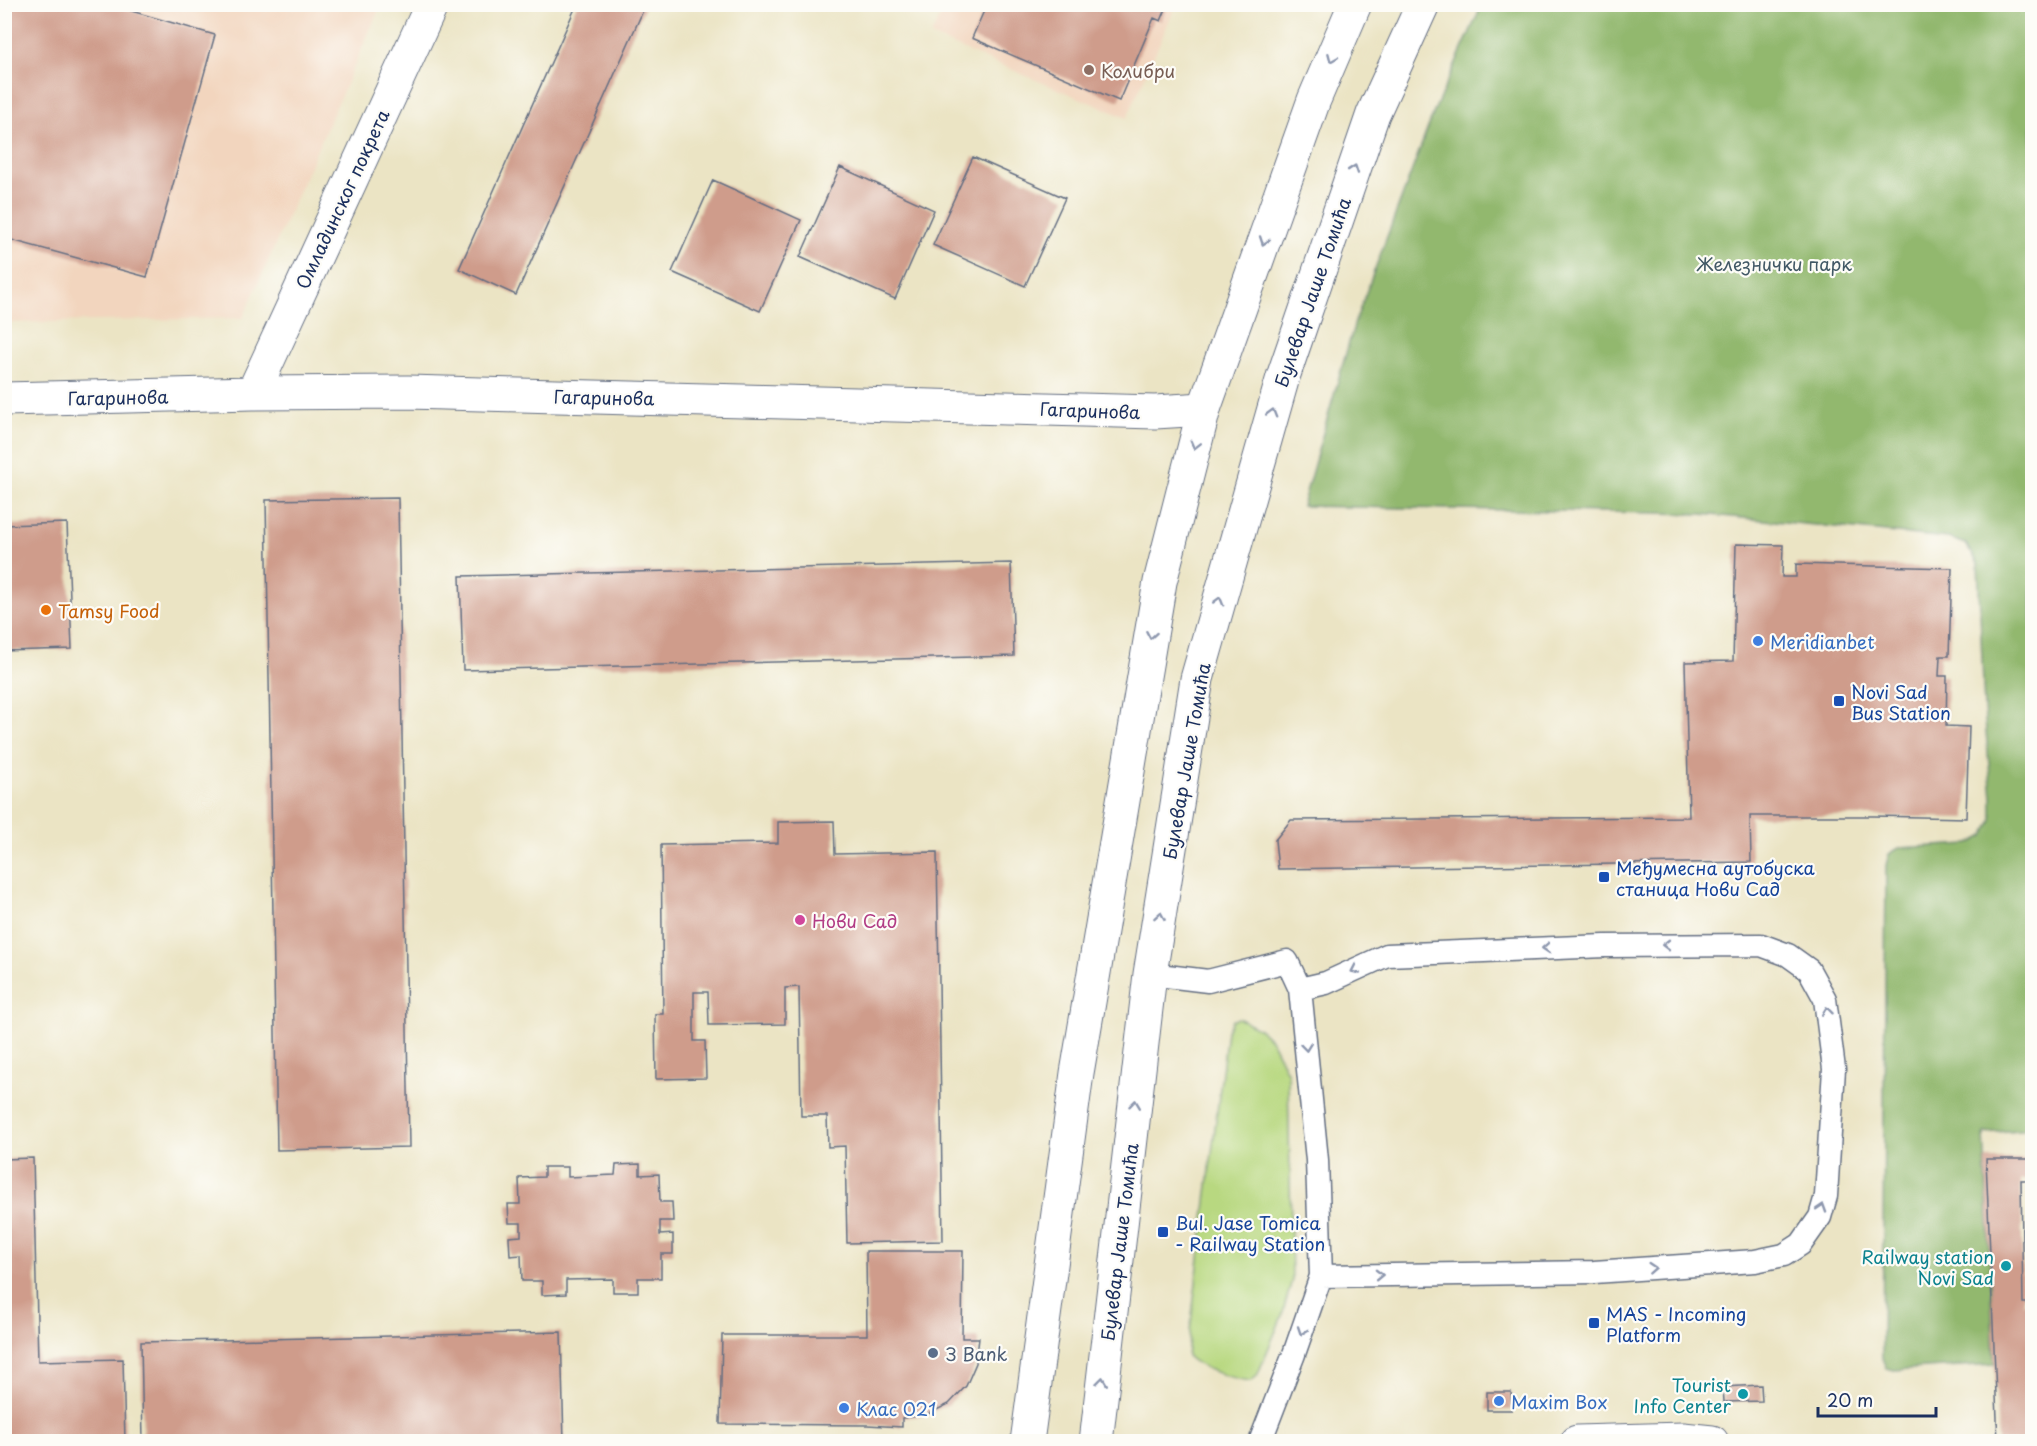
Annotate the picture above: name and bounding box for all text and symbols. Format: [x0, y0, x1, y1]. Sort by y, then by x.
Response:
one-way arrow [1327, 52, 1339, 63]
place label: Колибри [1101, 57, 1175, 84]
marker: Колибри [1082, 63, 1096, 77]
street label: Омладинског покрета [288, 105, 396, 293]
one-way arrow [1347, 164, 1360, 175]
street label: Булевар Јаше Томића [1267, 193, 1357, 391]
one-way arrow [1258, 235, 1271, 246]
park label: Железнички парк [1696, 250, 1852, 277]
street label: Гагаринова [67, 383, 169, 411]
street label: Гагаринова [553, 383, 655, 411]
street label: Гагаринова [1039, 395, 1142, 425]
one-way arrow [1265, 408, 1277, 419]
one-way arrow [1189, 440, 1202, 450]
one-way arrow [1212, 596, 1224, 607]
place label: Tamsy Food [58, 597, 160, 624]
marker: Tamsy Food [39, 603, 53, 617]
place label: Meridianbet [1770, 628, 1875, 655]
one-way arrow [1145, 630, 1158, 640]
marker: Meridianbet [1751, 634, 1765, 648]
street label: Булевар Јаше Томића [1155, 660, 1217, 861]
place label: Novi Sad Bus Station [1851, 678, 1951, 726]
marker: Novi Sad Bus Station [1832, 694, 1846, 708]
place label: Међумесна аутобуска станица Нови Сад [1616, 854, 1816, 902]
marker: Међумесна аутобуска станица Нови Сад [1597, 870, 1611, 884]
place label: Нови Сад [812, 907, 897, 934]
one-way arrow [1153, 911, 1166, 921]
marker: Нови Сад [793, 913, 807, 927]
one-way arrow [1662, 939, 1671, 951]
one-way arrow [1542, 942, 1551, 955]
one-way arrow [1350, 962, 1361, 974]
one-way arrow [1821, 1007, 1834, 1016]
one-way arrow [1299, 1042, 1312, 1051]
one-way arrow [1128, 1100, 1141, 1109]
street label: Булевар Јаше Томића [1093, 1141, 1145, 1343]
one-way arrow [1815, 1203, 1827, 1214]
place label: Bul. Jase Tomica - Railway Station [1175, 1209, 1325, 1257]
marker: Bul. Jase Tomica - Railway Station [1156, 1225, 1170, 1239]
place label: Railway station Novi Sad [1861, 1243, 1994, 1291]
marker: Railway station Novi Sad [1999, 1259, 2013, 1273]
one-way arrow [1648, 1261, 1657, 1274]
one-way arrow [1375, 1269, 1384, 1281]
place label: MAS - Incoming Platform [1606, 1300, 1746, 1348]
marker: MAS - Incoming Platform [1587, 1316, 1601, 1330]
one-way arrow [1297, 1325, 1310, 1336]
place label: 3 Bank [945, 1340, 1007, 1367]
marker: 3 Bank [926, 1346, 940, 1360]
place label: Tourist Info Center [1634, 1371, 1732, 1419]
one-way arrow [1096, 1377, 1108, 1386]
scale bar [1818, 1380, 1936, 1418]
text: 20 m [1827, 1386, 1873, 1413]
marker: Tourist Info Center [1736, 1387, 1750, 1401]
place label: Maxim Box [1511, 1388, 1607, 1415]
marker: Maxim Box [1492, 1394, 1506, 1408]
place label: Клас 021 [856, 1395, 936, 1422]
marker: Клас 021 [837, 1401, 851, 1415]

